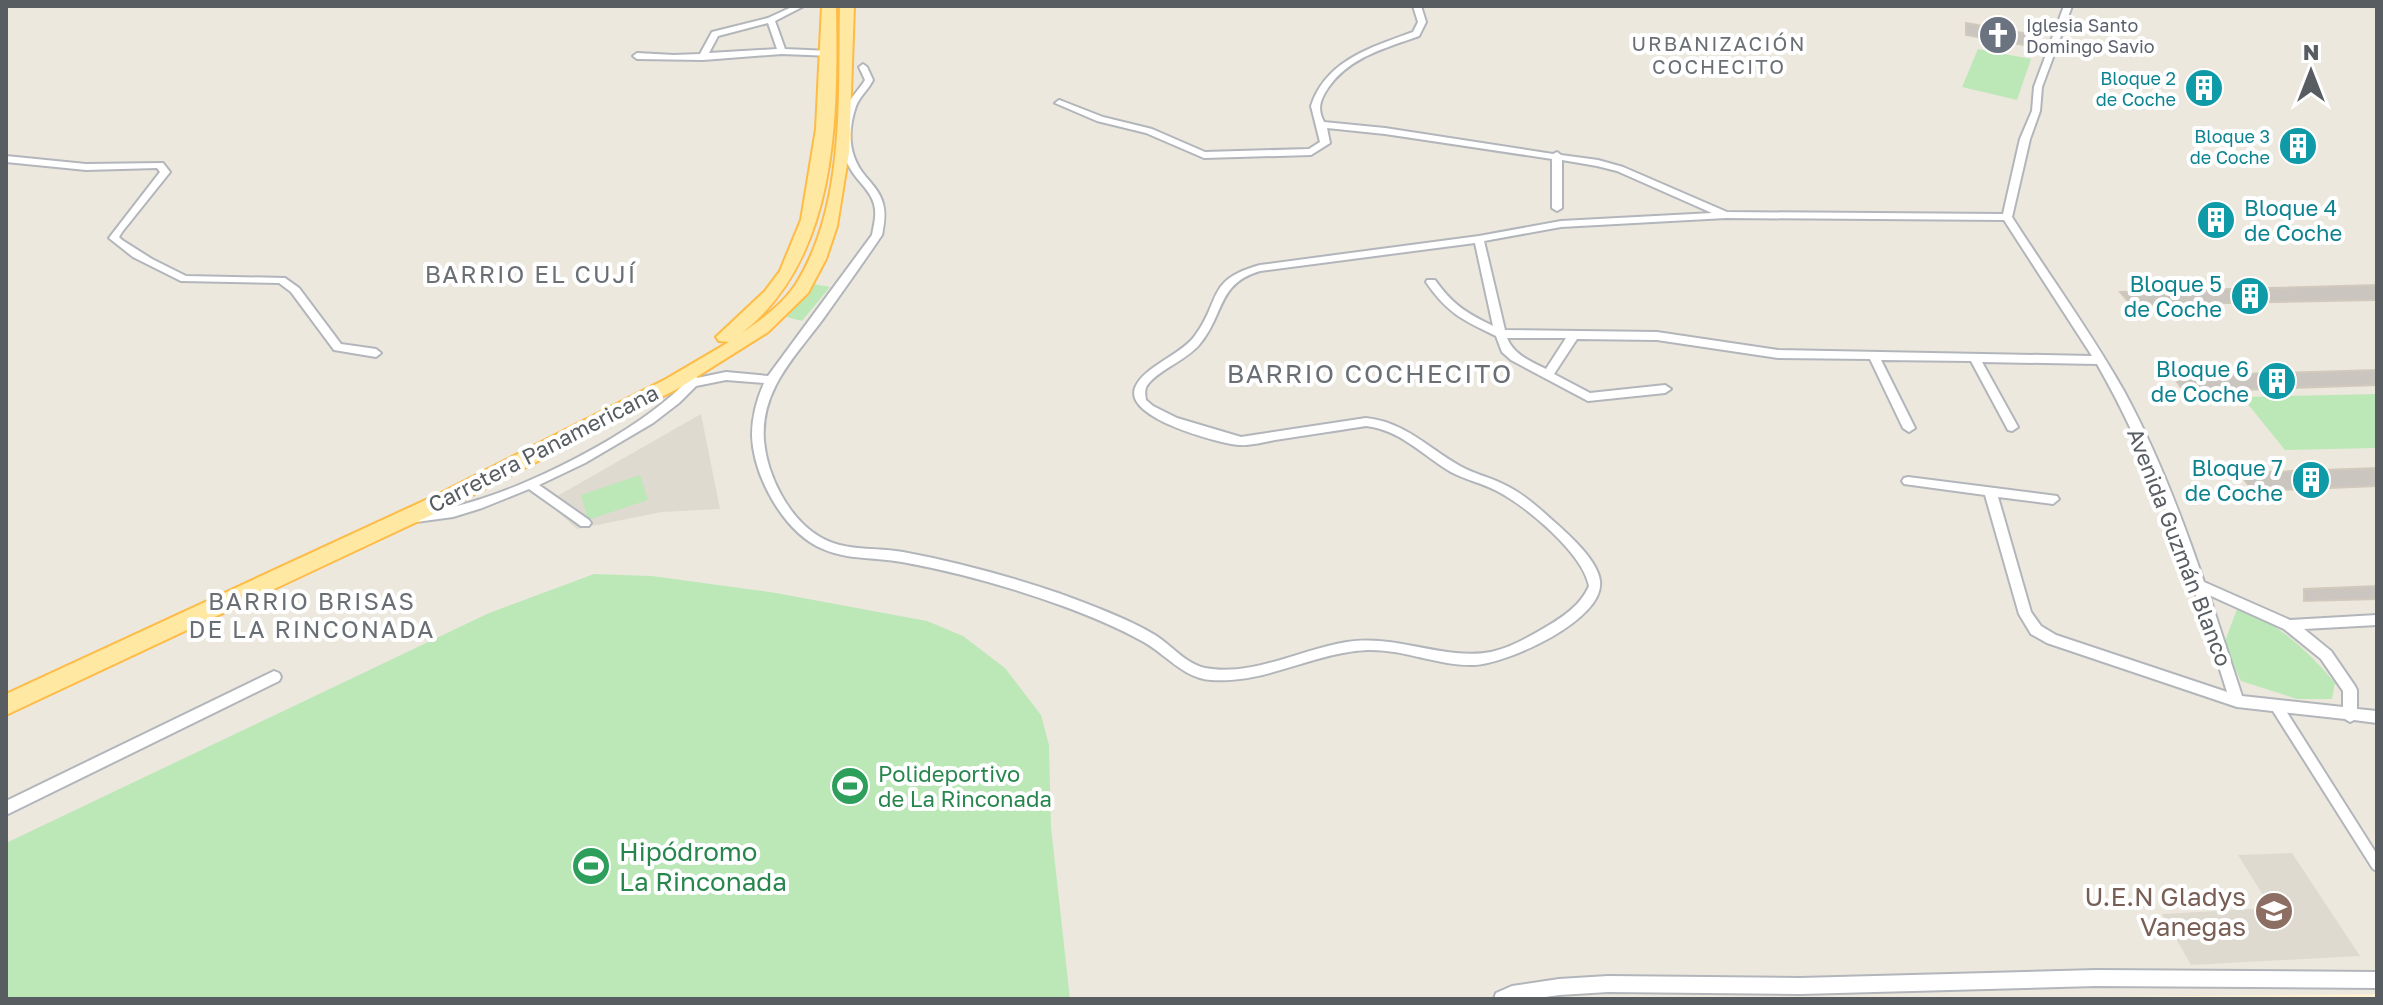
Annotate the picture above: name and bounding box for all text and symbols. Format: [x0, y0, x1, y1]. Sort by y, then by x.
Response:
church icon: Iglesia Santo Domingo Savio [1977, 14, 2019, 56]
place label: Iglesia Santo Domingo Savio [2026, 14, 2155, 57]
district label: URBANIZACIÓN COCHECITO [1632, 31, 1806, 78]
north arrow [2271, 32, 2351, 112]
text: N [2303, 38, 2319, 65]
place label: Bloque 2 de Coche [2096, 67, 2176, 110]
building icon: Bloque 2 de Coche [2183, 67, 2225, 109]
place label: Bloque 3 de Coche [2190, 125, 2270, 168]
building icon: Bloque 3 de Coche [2277, 125, 2319, 167]
place label: Bloque 4 de Coche [2244, 194, 2342, 246]
building icon: Bloque 4 de Coche [2195, 199, 2237, 241]
district label: BARRIO EL CUJÍ [425, 259, 637, 288]
place label: Bloque 5 de Coche [2124, 270, 2222, 322]
building icon: Bloque 5 de Coche [2229, 275, 2271, 317]
place label: Bloque 6 de Coche [2151, 355, 2249, 407]
district label: BARRIO COCHECITO [1227, 358, 1513, 389]
building icon: Bloque 6 de Coche [2256, 360, 2298, 402]
street label: Carretera Panamericana [423, 378, 663, 518]
street label: Avenida Guzmán Blanco [2122, 424, 2238, 670]
place label: Bloque 7 de Coche [2185, 454, 2283, 506]
building icon: Bloque 7 de Coche [2290, 459, 2332, 501]
district label: BARRIO BRISAS DE LA RINCONADA [189, 586, 435, 643]
place label: Polideportivo de La Rinconada [878, 760, 1052, 812]
sports icon: Polideportivo de La Rinconada [829, 765, 871, 807]
place label: Hipódromo La Rinconada [619, 836, 787, 897]
sports icon: Hipódromo La Rinconada [570, 845, 612, 887]
place label: U.E.N Gladys Vanegas [2084, 881, 2246, 942]
school or university icon: U.E.N Gladys Vanegas [2253, 890, 2295, 932]

